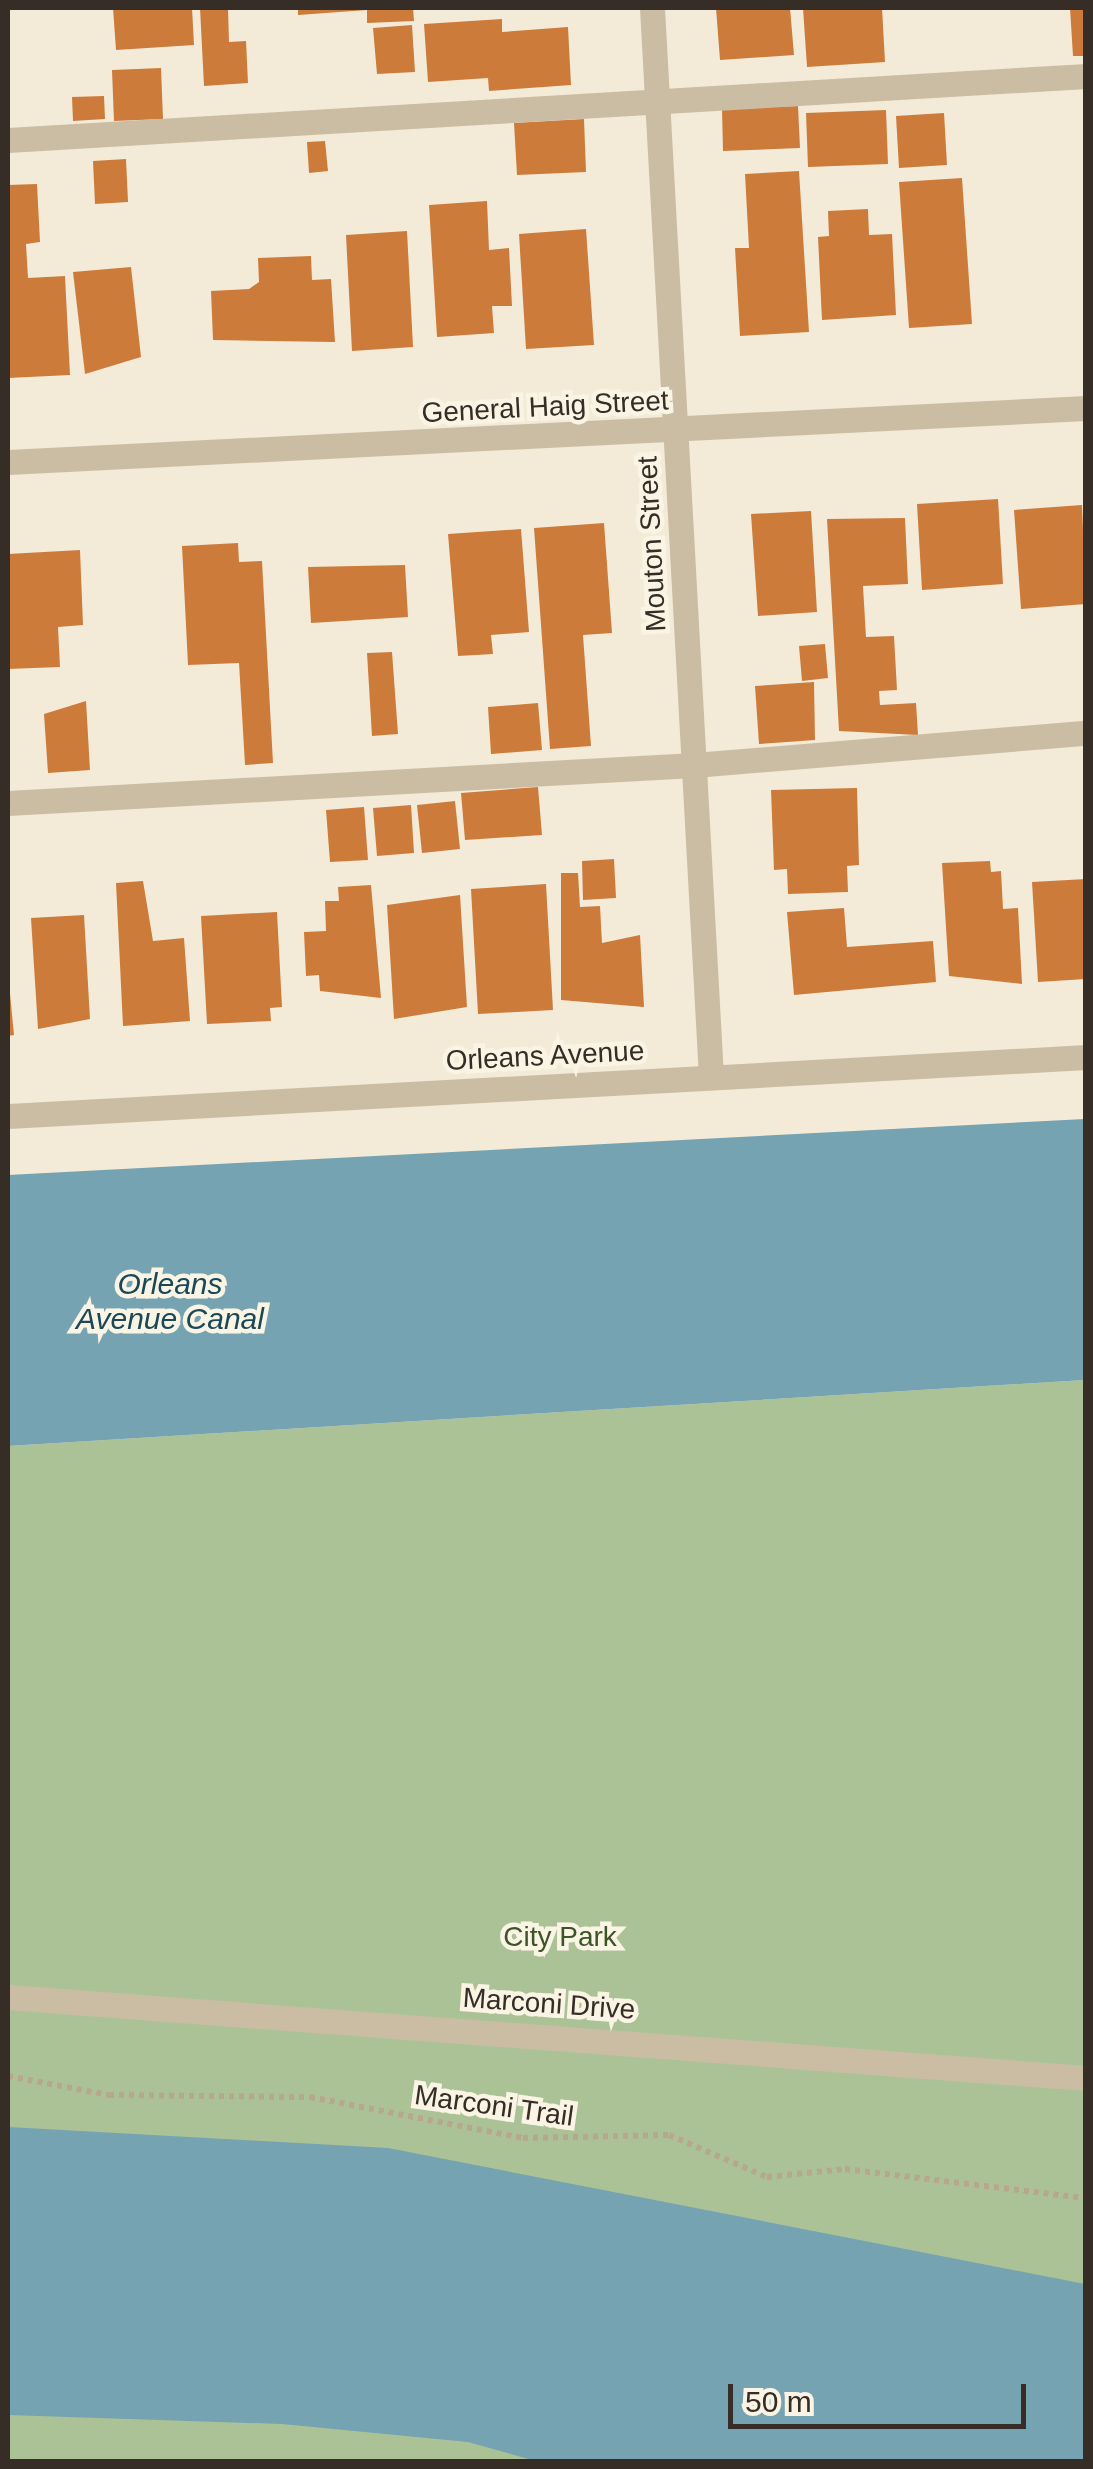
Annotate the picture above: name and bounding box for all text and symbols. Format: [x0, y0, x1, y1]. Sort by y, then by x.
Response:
street label: General Haig Street [421, 384, 669, 430]
street label: Mouton Street [631, 455, 673, 633]
street label: Orleans Avenue [444, 1034, 646, 1078]
water label: Orleans Avenue Canal [76, 1266, 264, 1336]
park label: City Park [503, 1920, 617, 1954]
street label: Marconi Drive [462, 1981, 636, 2027]
street label: Marconi Trail [412, 2078, 576, 2134]
scale bar [733, 2364, 1030, 2426]
text: 50 m [745, 2385, 812, 2418]

